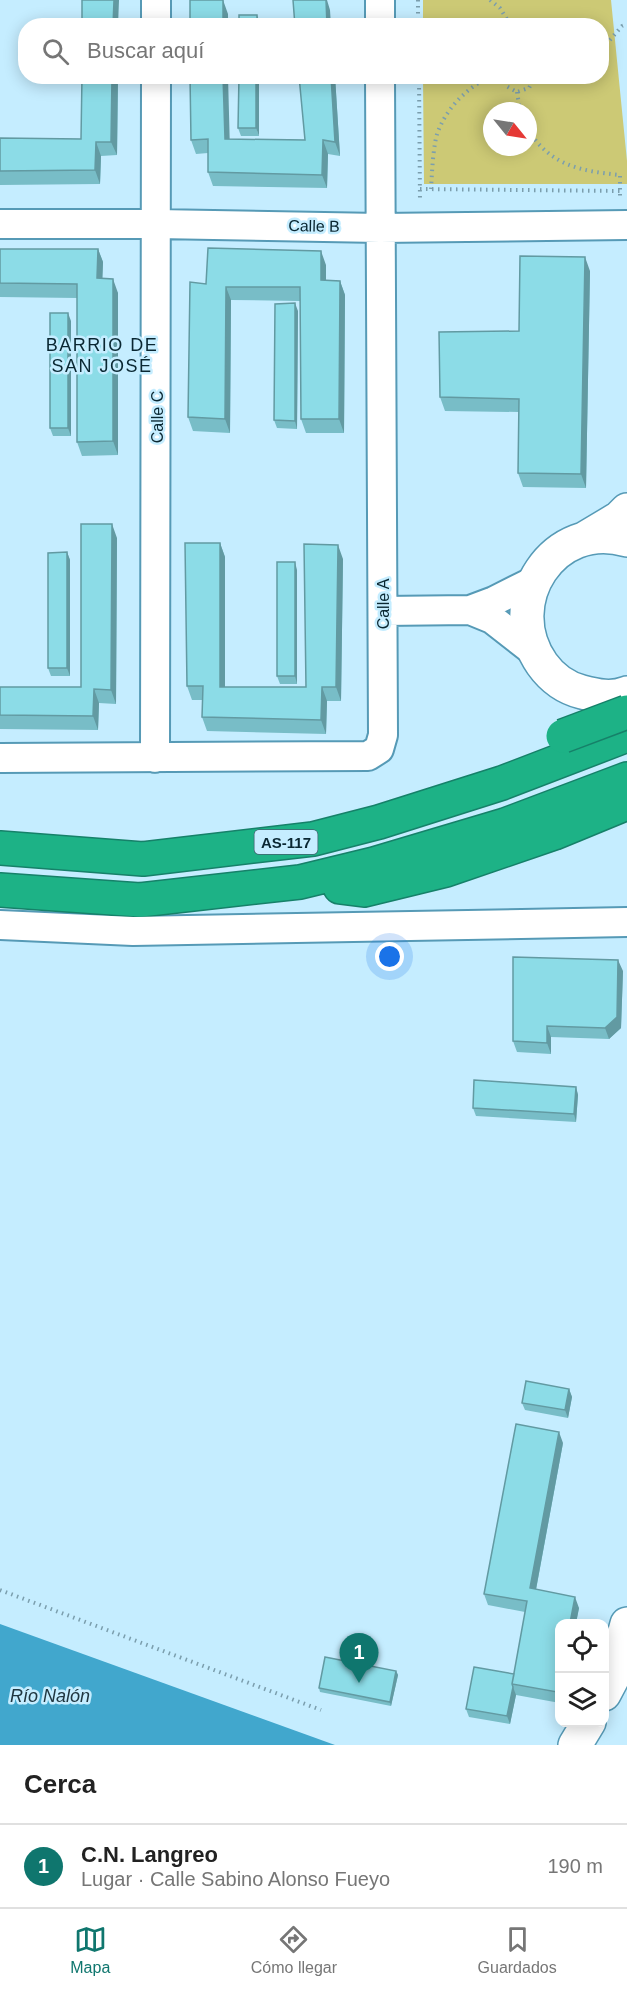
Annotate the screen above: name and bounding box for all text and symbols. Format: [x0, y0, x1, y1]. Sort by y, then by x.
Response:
search box [18, 18, 609, 84]
icon: search [39, 35, 72, 68]
text: Buscar aquí [87, 38, 204, 63]
north arrow [483, 102, 537, 156]
street label: Calle B [288, 217, 340, 235]
district label: BARRIO DE SAN JOSÉ [46, 335, 158, 376]
street label: Calle C [149, 391, 166, 443]
street label: Calle A [375, 578, 392, 629]
road number: AS-117 [254, 830, 318, 854]
your location [375, 942, 404, 971]
map controls [555, 1619, 609, 1727]
button: locate [555, 1619, 609, 1673]
pin: 1 [340, 1634, 378, 1683]
button: layers [555, 1673, 609, 1727]
water label: Río Nalón [10, 1686, 90, 1706]
text: Cerca [24, 1769, 96, 1799]
text: C.N. Langreo [81, 1842, 218, 1867]
text: 1 [38, 1855, 49, 1877]
text: 190 m [547, 1855, 603, 1877]
text: Lugar · Calle Sabino Alonso Fueyo [81, 1868, 390, 1890]
tab: Mapa [70, 1923, 110, 1977]
tab: Cómo llegar [251, 1923, 337, 1977]
tab: Guardados [478, 1923, 557, 1977]

